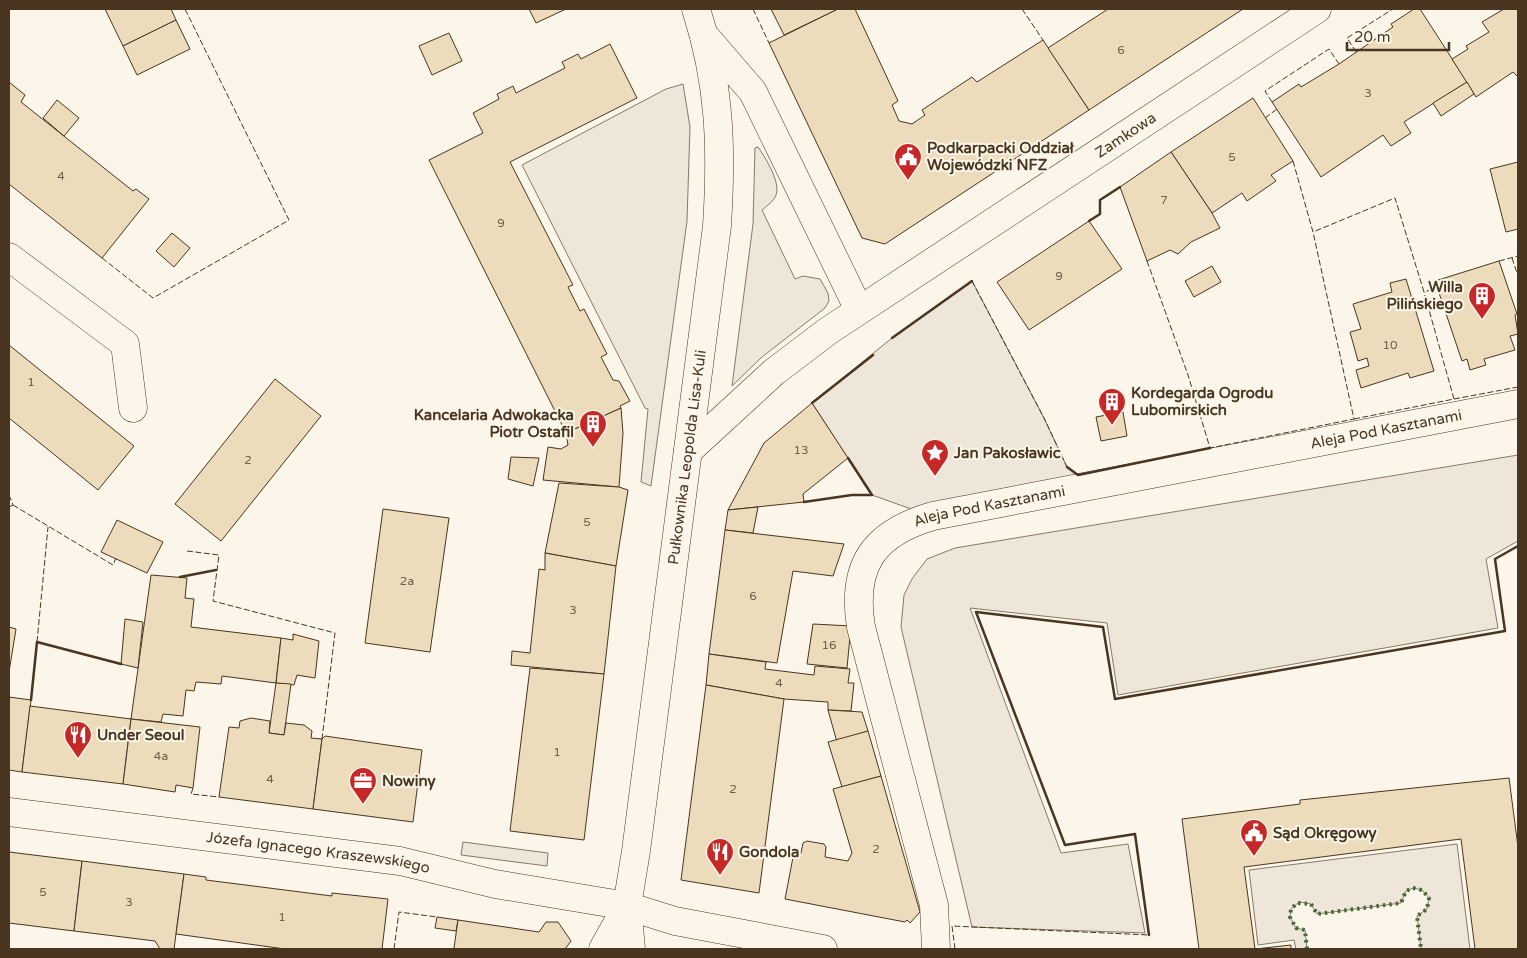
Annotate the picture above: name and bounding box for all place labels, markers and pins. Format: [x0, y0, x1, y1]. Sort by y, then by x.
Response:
place label: Podkarpacki Oddział Wojewódzki NFZ [927, 139, 1075, 175]
public building icon: Podkarpacki Oddział Wojewódzki NFZ [893, 142, 923, 181]
place label: Willa Pilińskiego [1387, 278, 1463, 314]
building icon: Willa Pilińskiego [1467, 281, 1497, 320]
place label: Kordegarda Ogrodu Lubomirskich [1131, 384, 1273, 419]
building icon: Kordegarda Ogrodu Lubomirskich [1097, 387, 1127, 426]
place label: Kancelaria Adwokacka Piotr Ostafil [414, 406, 574, 441]
building icon: Kancelaria Adwokacka Piotr Ostafil [578, 409, 608, 448]
place icon: Jan Pakosławic [920, 438, 950, 477]
place label: Jan Pakosławic [953, 444, 1061, 462]
restaurant icon: Under Seoul [63, 720, 93, 759]
place label: Under Seoul [97, 726, 185, 744]
office icon: Nowiny [348, 766, 378, 805]
place label: Nowiny [382, 772, 436, 791]
public building icon: Sąd Okręgowy [1239, 818, 1269, 857]
place label: Sąd Okręgowy [1273, 824, 1377, 843]
restaurant icon: Gondola [705, 837, 735, 876]
place label: Gondola [739, 843, 799, 861]

